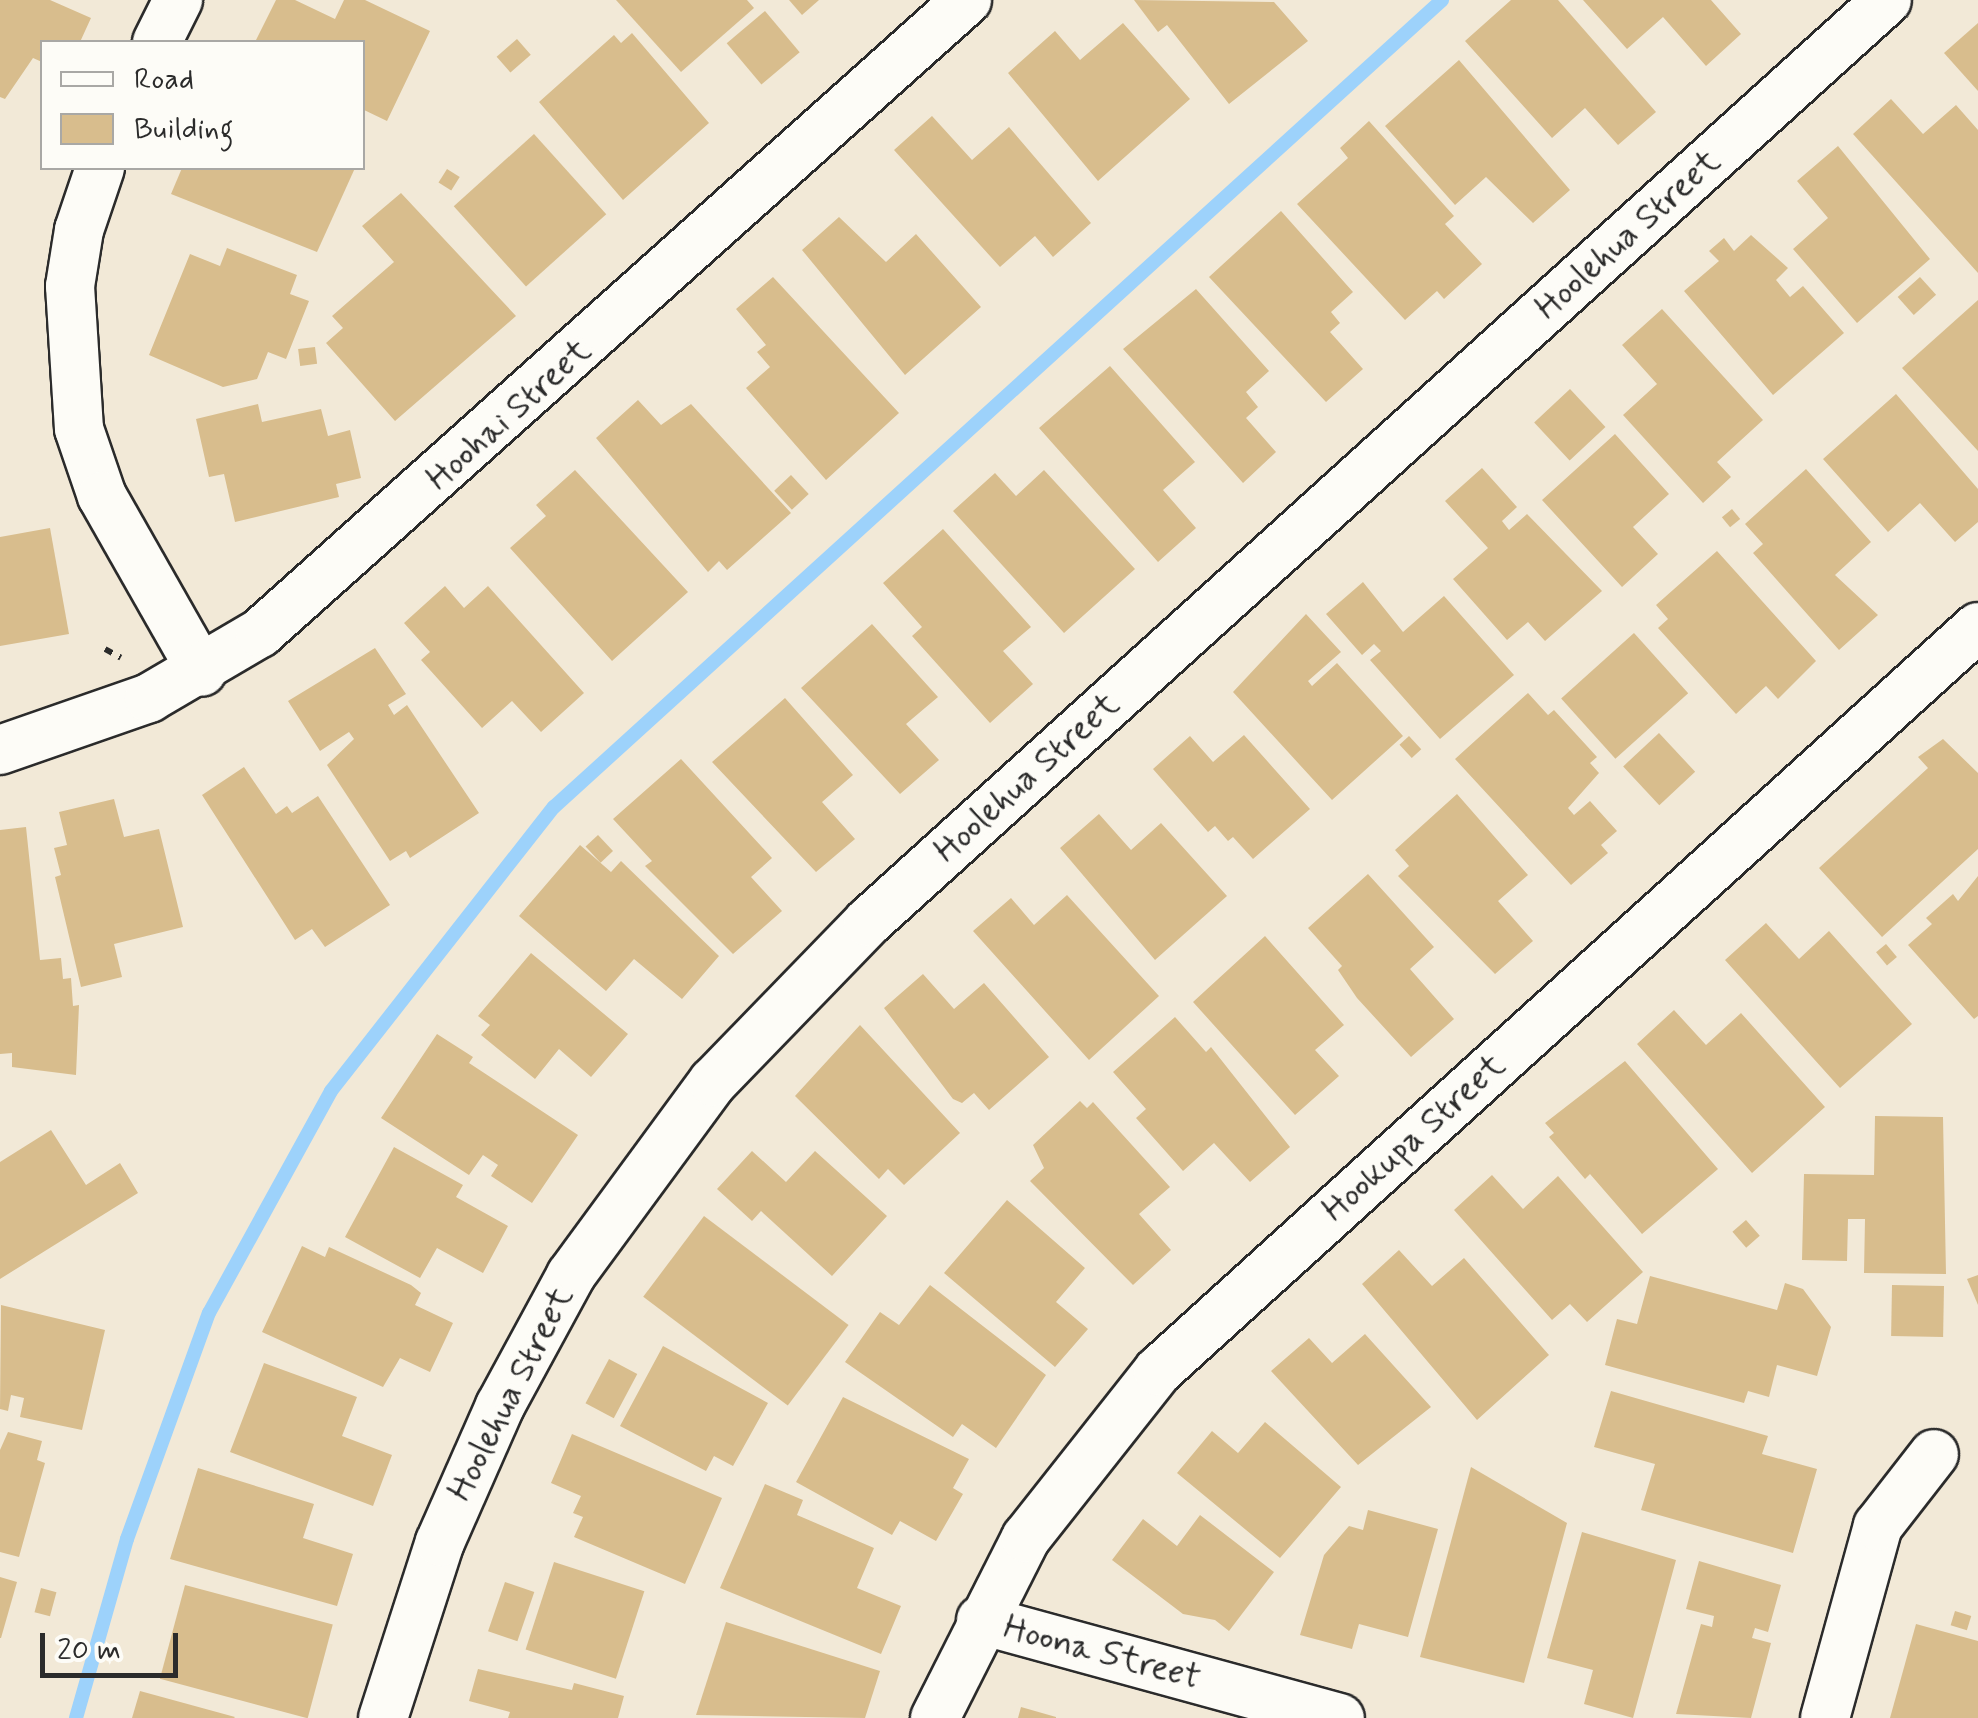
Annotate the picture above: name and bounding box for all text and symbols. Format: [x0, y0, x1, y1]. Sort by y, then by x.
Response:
legend [40, 40, 365, 170]
text: Road [134, 60, 194, 99]
text: Building [134, 110, 233, 149]
street label: Hoolehua Street [1527, 141, 1729, 329]
street label: Hoohai Street [418, 330, 600, 500]
street label: Hoolehua Street [926, 684, 1128, 872]
street label: Hookupa Street [1314, 1045, 1514, 1231]
street label: Hoolehua Street [439, 1280, 583, 1508]
street label: Hoona Street [1000, 1607, 1204, 1699]
scale bar [45, 1613, 182, 1675]
text: 20 m [57, 1631, 121, 1670]

